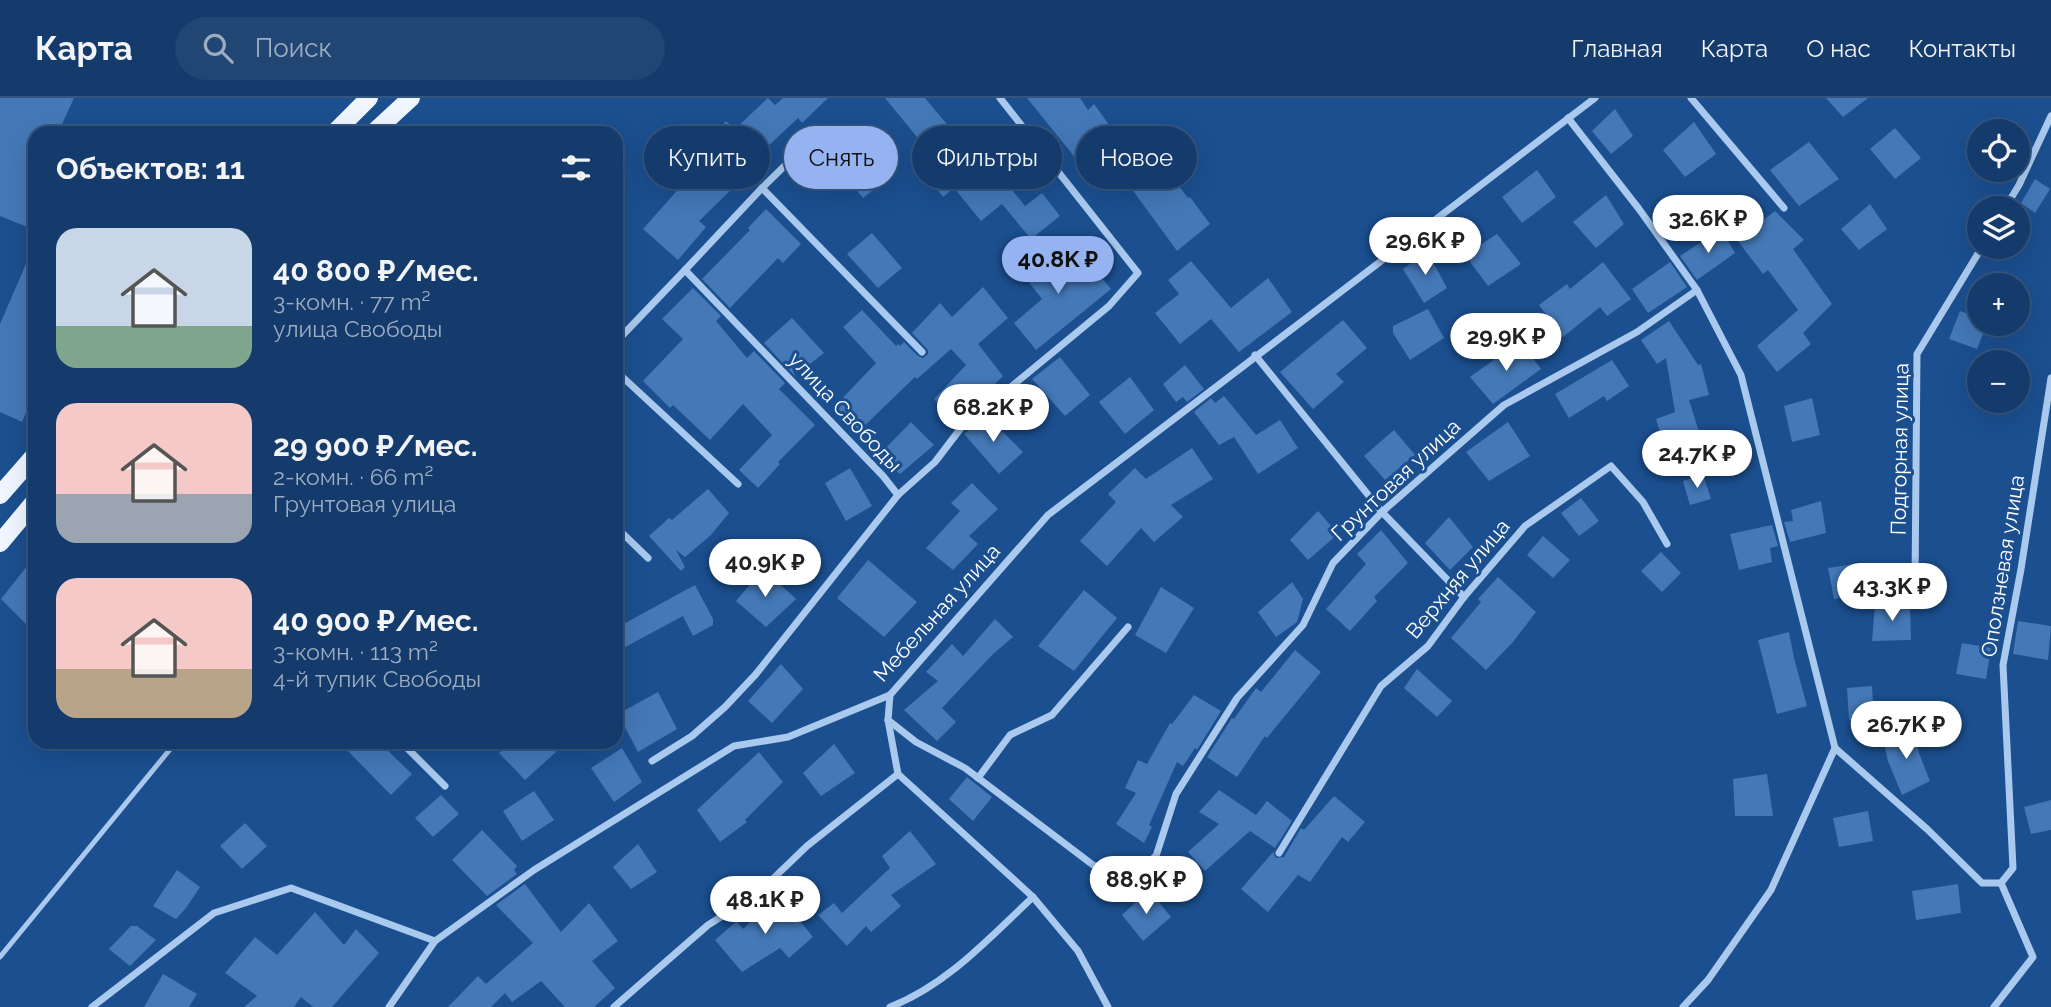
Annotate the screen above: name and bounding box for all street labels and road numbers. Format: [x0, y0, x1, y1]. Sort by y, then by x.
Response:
street label: улица Свободы [784, 347, 907, 477]
street label: Подгорная улица [1885, 363, 1914, 535]
street label: Грунтовая улица [1326, 413, 1465, 546]
street label: Оползневая улица [1976, 473, 2029, 659]
street label: Верхняя улица [1400, 514, 1515, 643]
street label: Мебельная улица [868, 539, 1005, 687]

